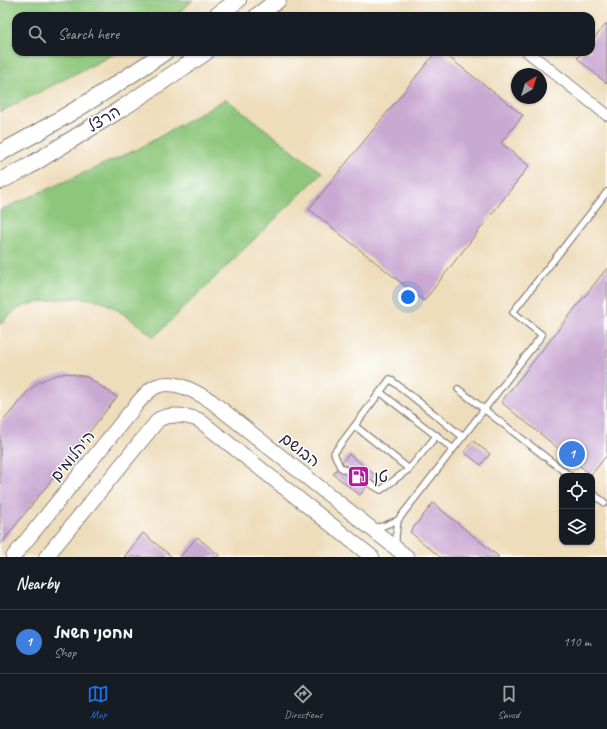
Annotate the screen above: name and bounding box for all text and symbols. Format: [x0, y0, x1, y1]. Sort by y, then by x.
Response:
search box [12, 12, 595, 56]
icon: search [26, 23, 48, 45]
text: Search here [58, 25, 119, 44]
north arrow [511, 68, 547, 104]
street label: הרצל [84, 101, 124, 137]
your location [398, 287, 418, 307]
street label: היהלומים [46, 426, 100, 486]
street label: הבושם [276, 428, 324, 472]
pin: 1 [559, 439, 585, 469]
fuel station icon: טן [346, 464, 372, 490]
place label: טן [374, 467, 388, 487]
map controls [559, 473, 595, 545]
button: locate [559, 473, 595, 509]
button: layers [559, 509, 595, 545]
text: Nearby [16, 573, 59, 594]
text: מחסני חשמל [54, 624, 133, 643]
text: 1 [26, 634, 32, 650]
text: 110 m [563, 634, 591, 650]
text: Shop [54, 645, 76, 661]
tab: Map [87, 683, 109, 721]
tab: Directions [284, 683, 323, 721]
tab: Saved [498, 683, 520, 721]

